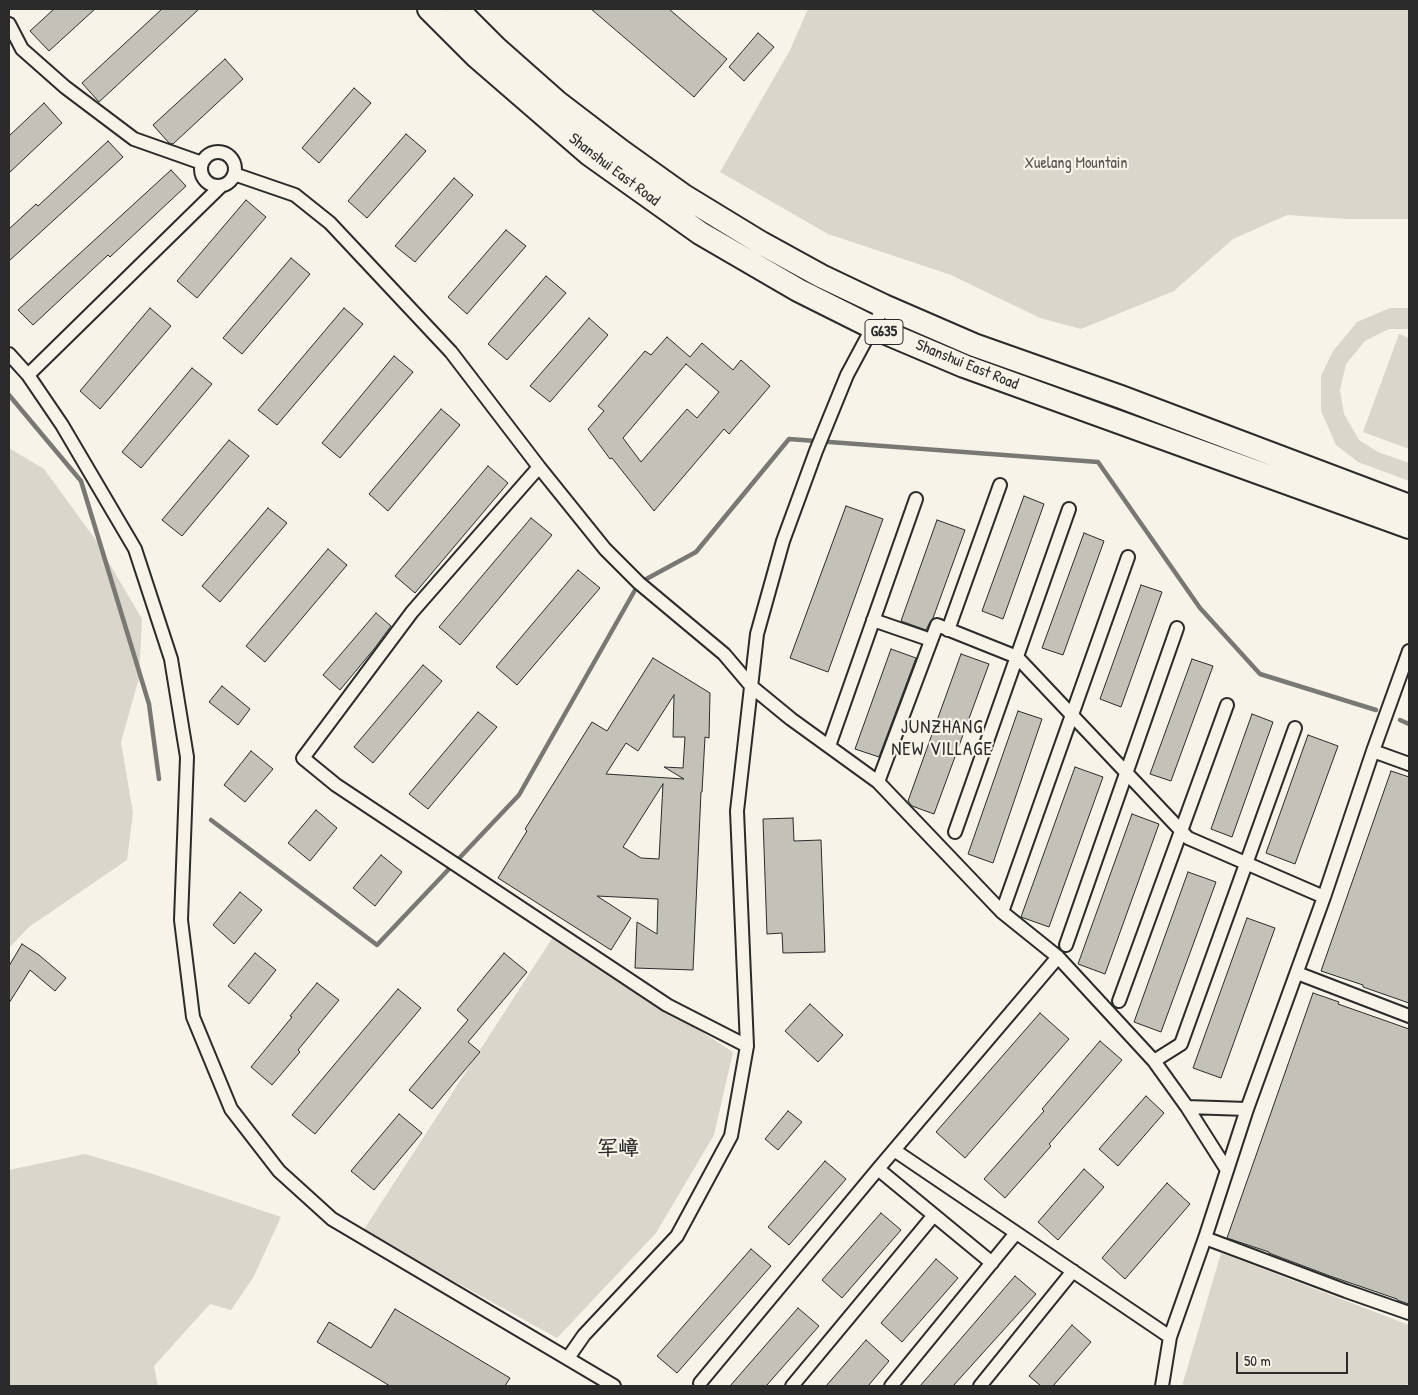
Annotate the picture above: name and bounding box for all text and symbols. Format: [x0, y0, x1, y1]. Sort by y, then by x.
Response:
street label: Shanshui East Road [565, 130, 663, 210]
park label: Xuelang Mountain [1024, 154, 1128, 174]
road number: G635 [865, 320, 903, 344]
street label: Shanshui East Road [913, 336, 1021, 394]
district label: JUNZHANG NEW VILLAGE [890, 717, 994, 761]
district label: 军嶂 [597, 1136, 639, 1162]
scale bar [1238, 1342, 1350, 1374]
text: 50 m [1244, 1350, 1271, 1371]

